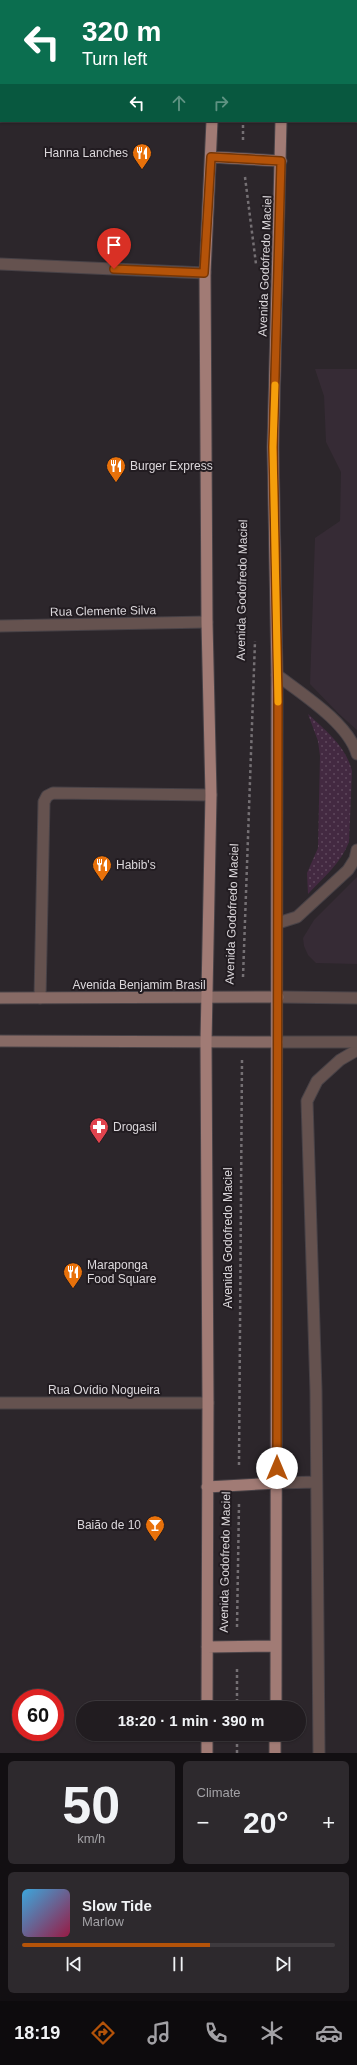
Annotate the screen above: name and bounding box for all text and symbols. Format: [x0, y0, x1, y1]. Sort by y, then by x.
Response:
icon: left [16, 16, 68, 68]
text: 320 m [82, 16, 161, 47]
text: Turn left [82, 49, 147, 69]
icon: left [126, 92, 148, 114]
icon: ahead [168, 92, 190, 114]
icon: right [210, 92, 232, 114]
restaurant icon: Hanna Lanches [131, 142, 153, 170]
place label: Hanna Lanches [44, 146, 128, 160]
street label: Avenida Godofredo Maciel [256, 195, 274, 337]
pin [97, 228, 131, 269]
icon: arrive [103, 234, 125, 256]
restaurant icon: Burger Express [105, 455, 127, 483]
place label: Burger Express [130, 459, 213, 473]
street label: Avenida Godofredo Maciel [234, 519, 250, 661]
street label: Rua Clemente Silva [50, 603, 156, 619]
street label: Avenida Godofredo Maciel [223, 843, 241, 985]
restaurant icon: Habib's [91, 854, 113, 882]
place label: Habib's [116, 858, 156, 872]
street label: Avenida Benjamim Brasil [72, 978, 206, 992]
pharmacy icon: Drogasil [88, 1116, 110, 1144]
place label: Drogasil [113, 1120, 157, 1134]
street label: Avenida Godofredo Maciel [221, 1167, 235, 1309]
place label: Maraponga Food Square [87, 1258, 157, 1286]
restaurant icon: Maraponga Food Square [62, 1261, 84, 1289]
street label: Rua Ovídio Nogueira [48, 1383, 160, 1397]
position arrow [256, 1447, 298, 1489]
street label: Avenida Godofredo Maciel [217, 1491, 233, 1633]
bar icon: Baião de 10 [144, 1514, 166, 1542]
place label: Baião de 10 [77, 1518, 141, 1532]
speed limit sign: 60 [12, 1689, 64, 1741]
text: 18:20 · 1 min · 390 m [118, 1712, 264, 1729]
text: 50 [62, 1776, 120, 1834]
text: Climate [197, 1785, 241, 1800]
text: 20° [243, 1806, 288, 1839]
text: − [197, 1810, 209, 1835]
text: + [322, 1810, 335, 1835]
text: km/h [77, 1831, 105, 1846]
text: Slow Tide [82, 1897, 152, 1914]
text: Marlow [82, 1914, 124, 1929]
icon: previous [63, 1953, 85, 1975]
icon: pause [167, 1953, 189, 1975]
icon: next [272, 1953, 294, 1975]
icon: directions [89, 2019, 117, 2047]
icon: music [145, 2019, 173, 2047]
icon: phone [202, 2019, 230, 2047]
icon: climate [258, 2019, 286, 2047]
icon: car [315, 2019, 343, 2047]
text: 18:19 [14, 2023, 60, 2043]

